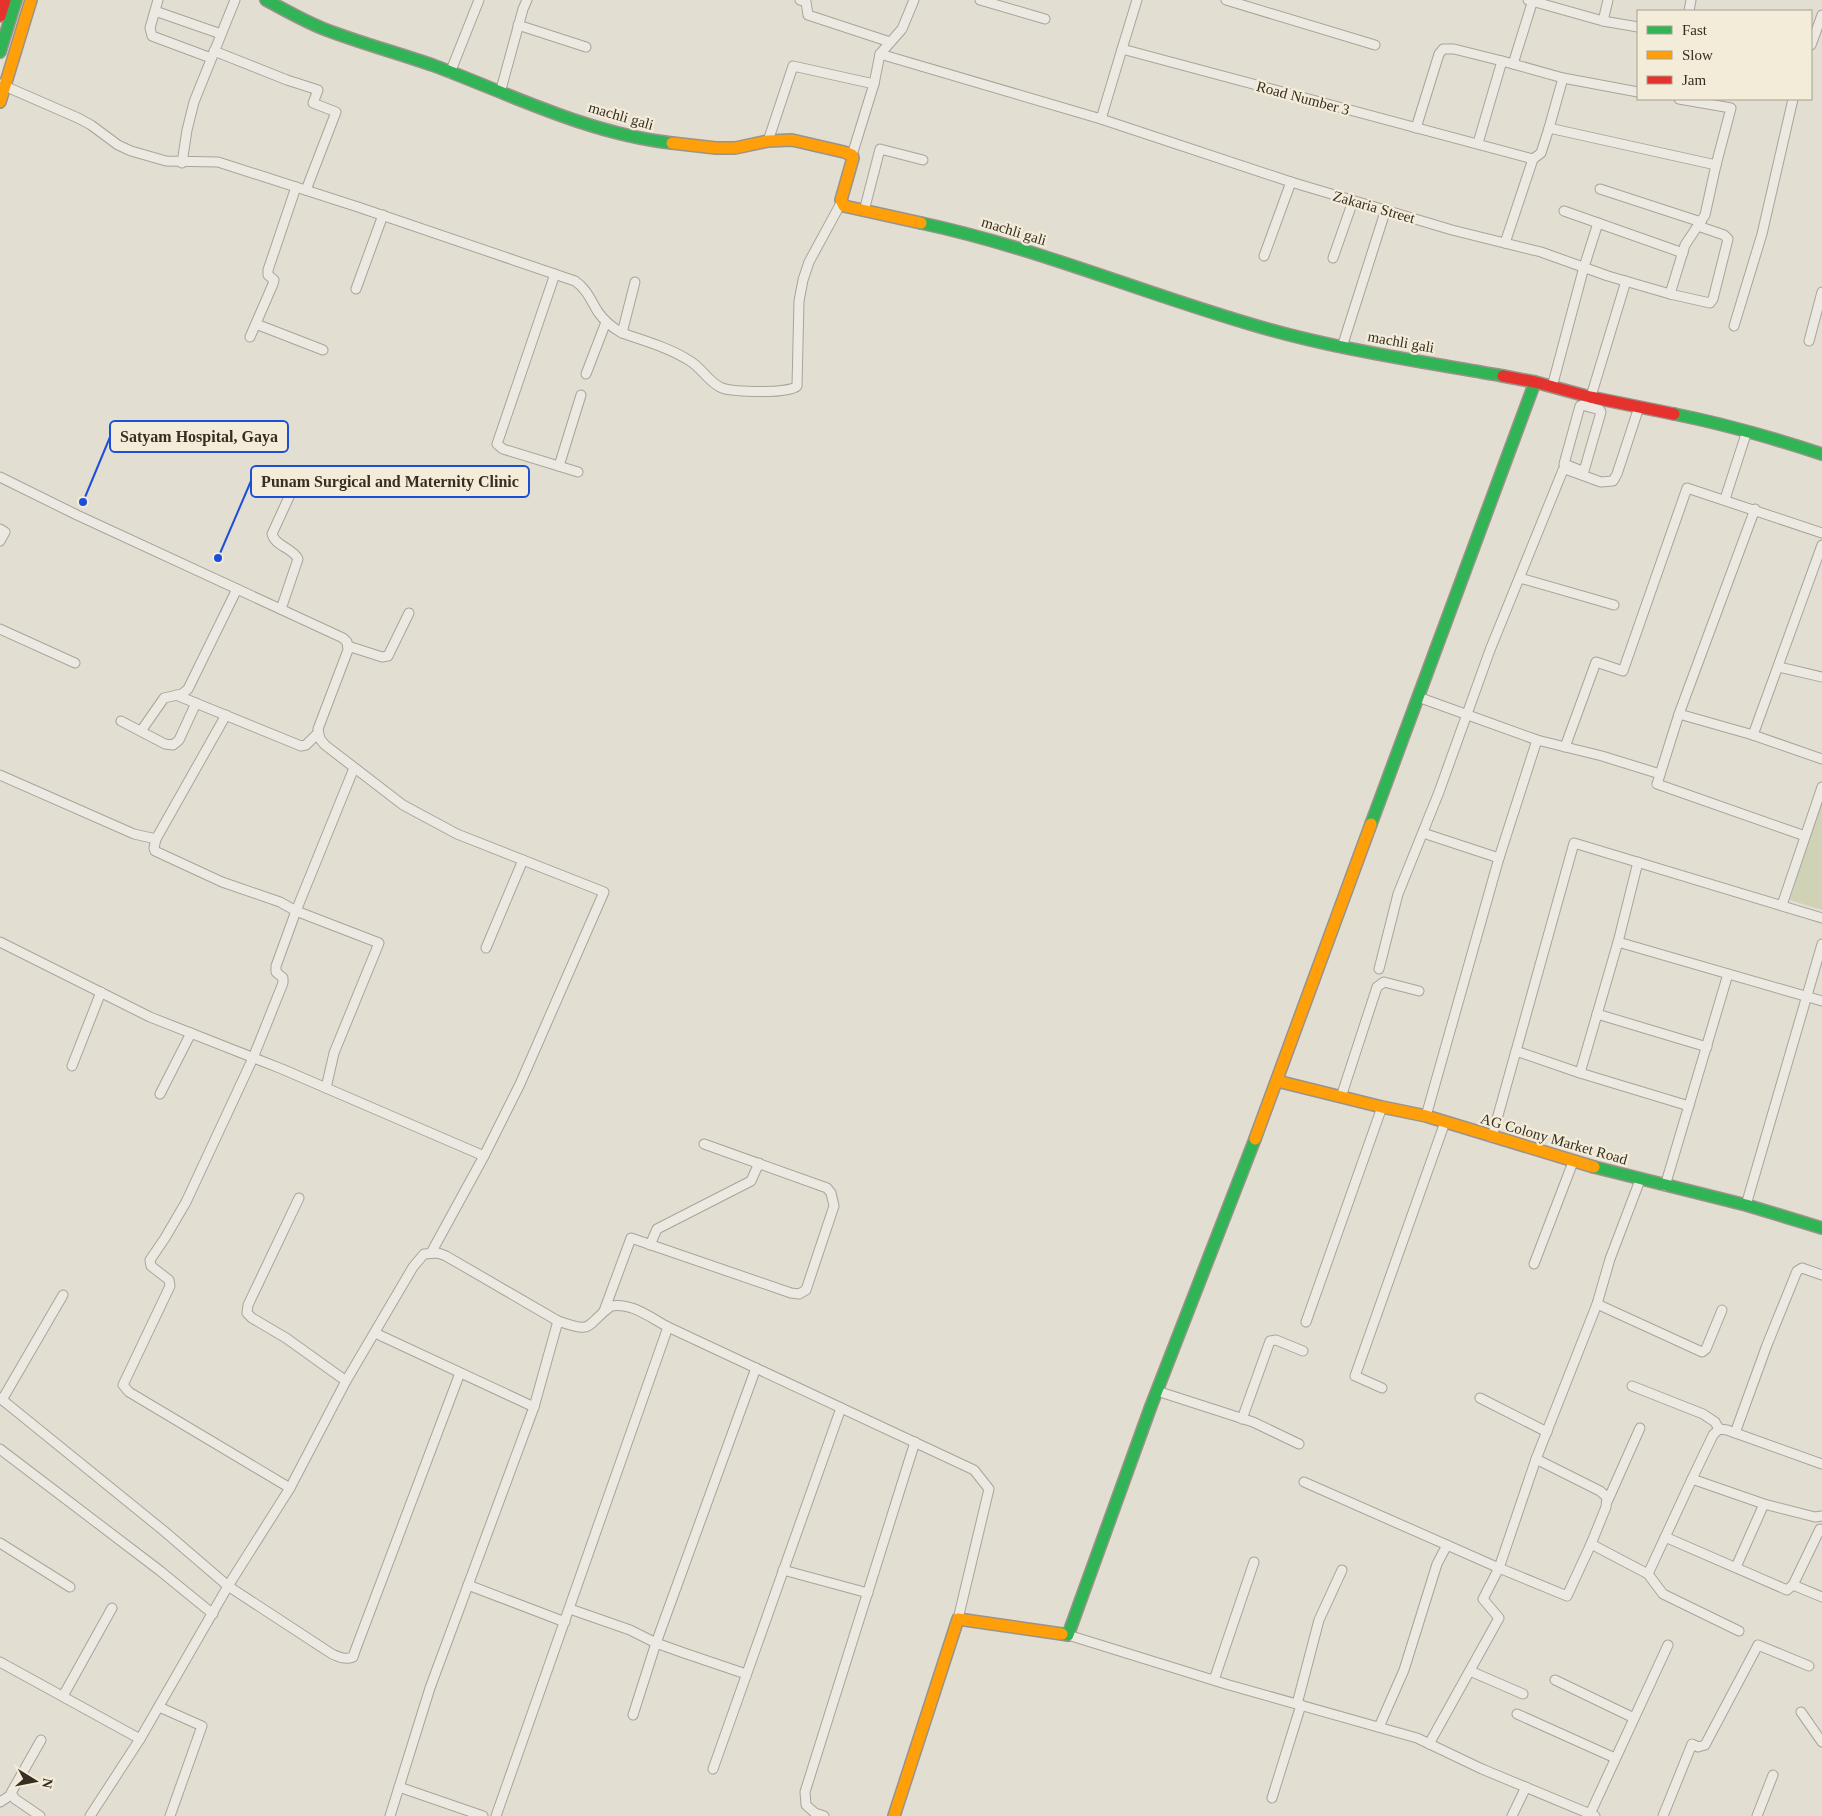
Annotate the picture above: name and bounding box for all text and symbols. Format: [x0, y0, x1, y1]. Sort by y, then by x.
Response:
legend [1637, 10, 1812, 100]
text: Fast [1682, 22, 1708, 38]
text: Slow [1682, 47, 1713, 63]
text: Jam [1682, 72, 1706, 88]
street label: Road Number 3 [1255, 78, 1351, 118]
street label: machli gali [587, 99, 655, 133]
street label: Zakaria Street [1331, 188, 1418, 227]
street label: machli gali [980, 214, 1048, 248]
street label: machli gali [1367, 328, 1435, 356]
callout: Satyam Hospital, Gaya [110, 421, 288, 452]
text: Satyam Hospital, Gaya [120, 428, 278, 446]
callout: Punam Surgical and Maternity Clinic [251, 466, 529, 497]
text: Punam Surgical and Maternity Clinic [261, 473, 519, 491]
street label: AG Colony Market Road [1479, 1110, 1630, 1168]
north arrow [10, 1756, 60, 1806]
text: N [39, 1777, 56, 1789]

